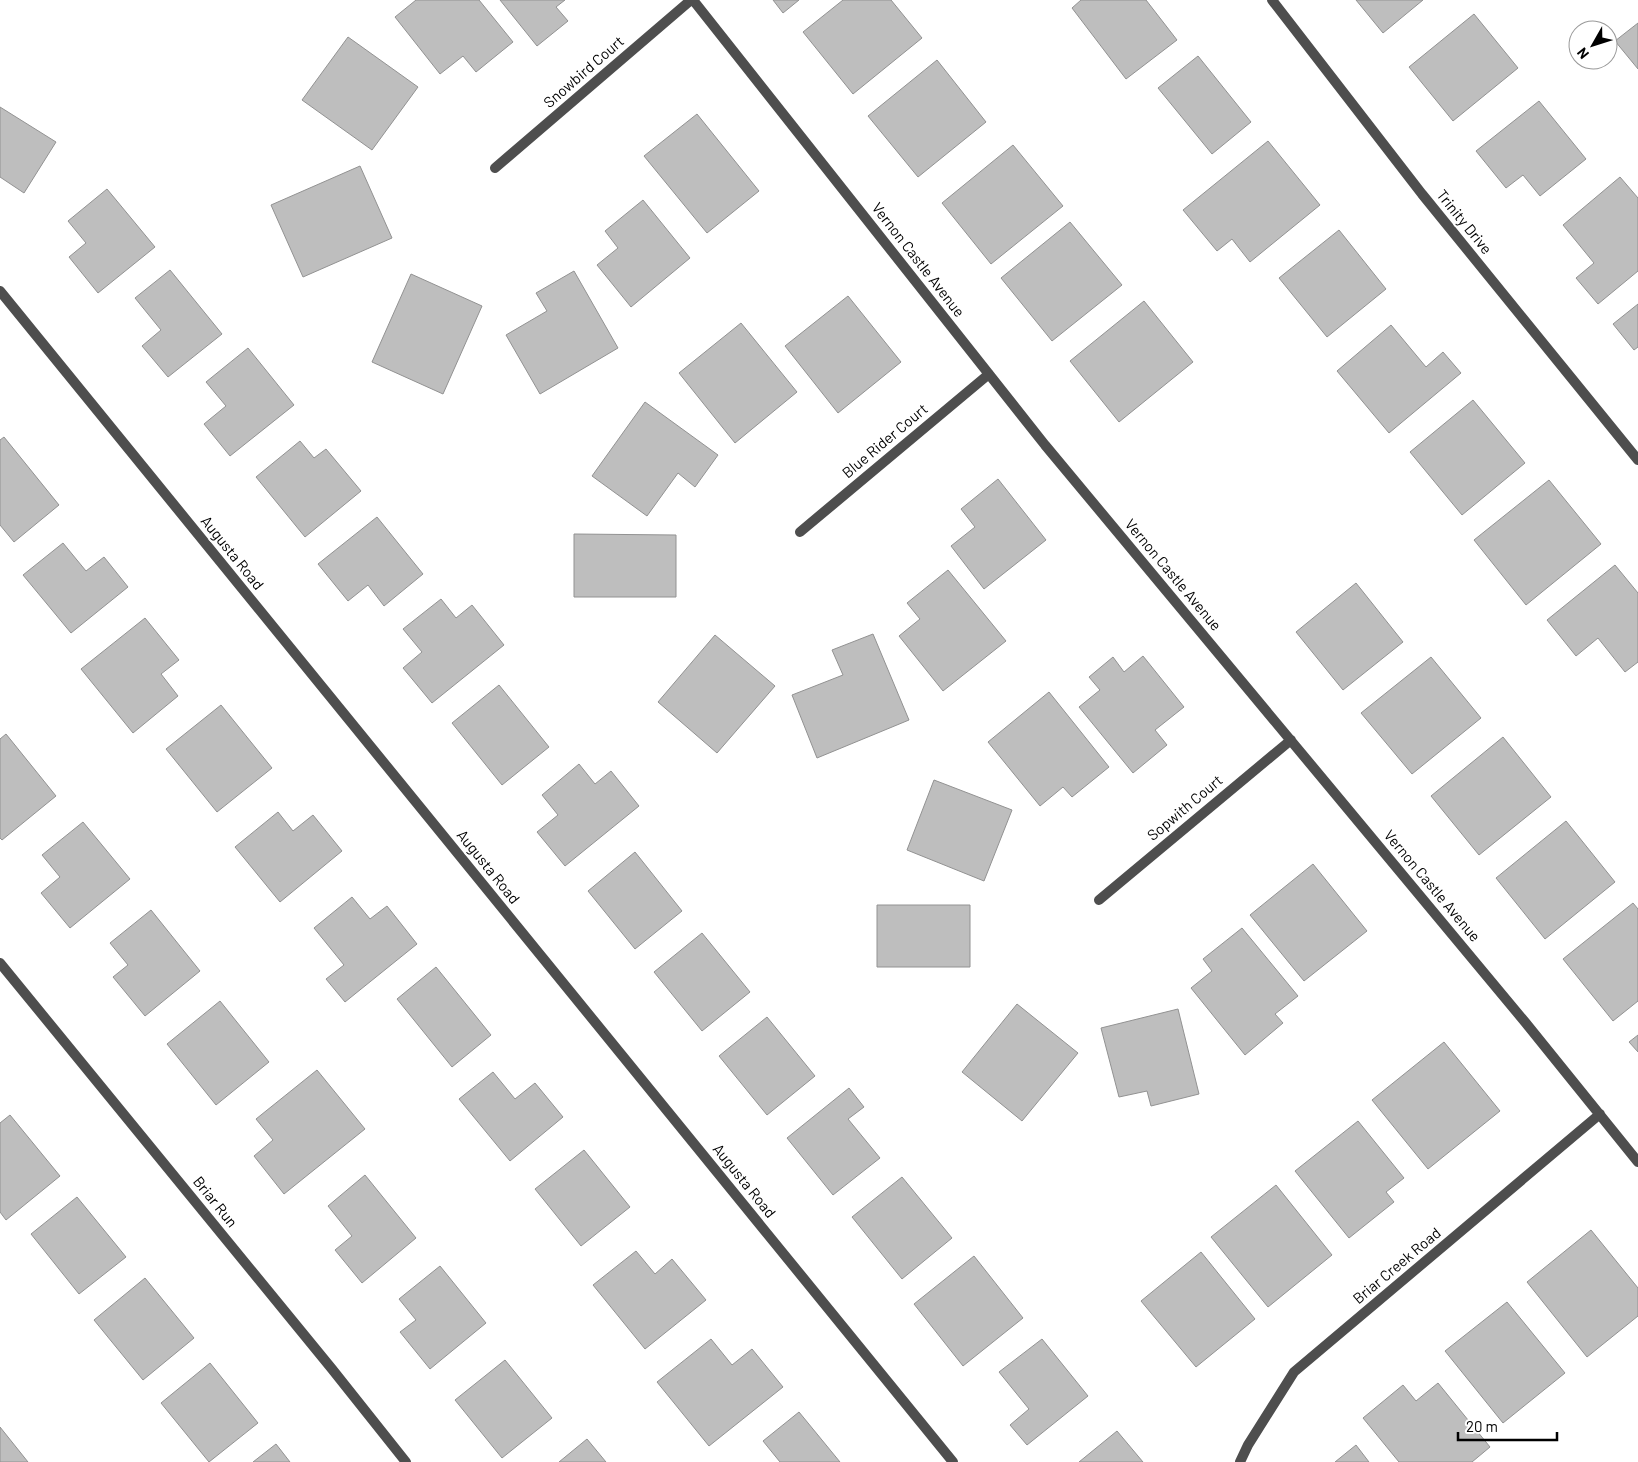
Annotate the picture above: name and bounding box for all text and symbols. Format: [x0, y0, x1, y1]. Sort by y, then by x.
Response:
north arrow [1568, 20, 1618, 70]
street label: Snowbird Court [540, 31, 627, 111]
text: N [1573, 45, 1592, 62]
street label: Trinity Drive [1433, 186, 1496, 257]
street label: Vernon Castle Avenue [869, 199, 969, 320]
street label: Blue Rider Court [838, 399, 931, 481]
street label: Augusta Road [198, 512, 268, 593]
street label: Vernon Castle Avenue [1122, 515, 1226, 634]
street label: Sopwith Court [1143, 771, 1226, 844]
street label: Augusta Road [454, 826, 524, 907]
street label: Vernon Castle Avenue [1381, 826, 1485, 945]
street label: Augusta Road [710, 1140, 780, 1221]
street label: Briar Run [190, 1172, 242, 1230]
street label: Briar Creek Road [1349, 1223, 1444, 1307]
scale bar [1458, 1410, 1557, 1442]
text: 20 m [1466, 1417, 1498, 1435]

